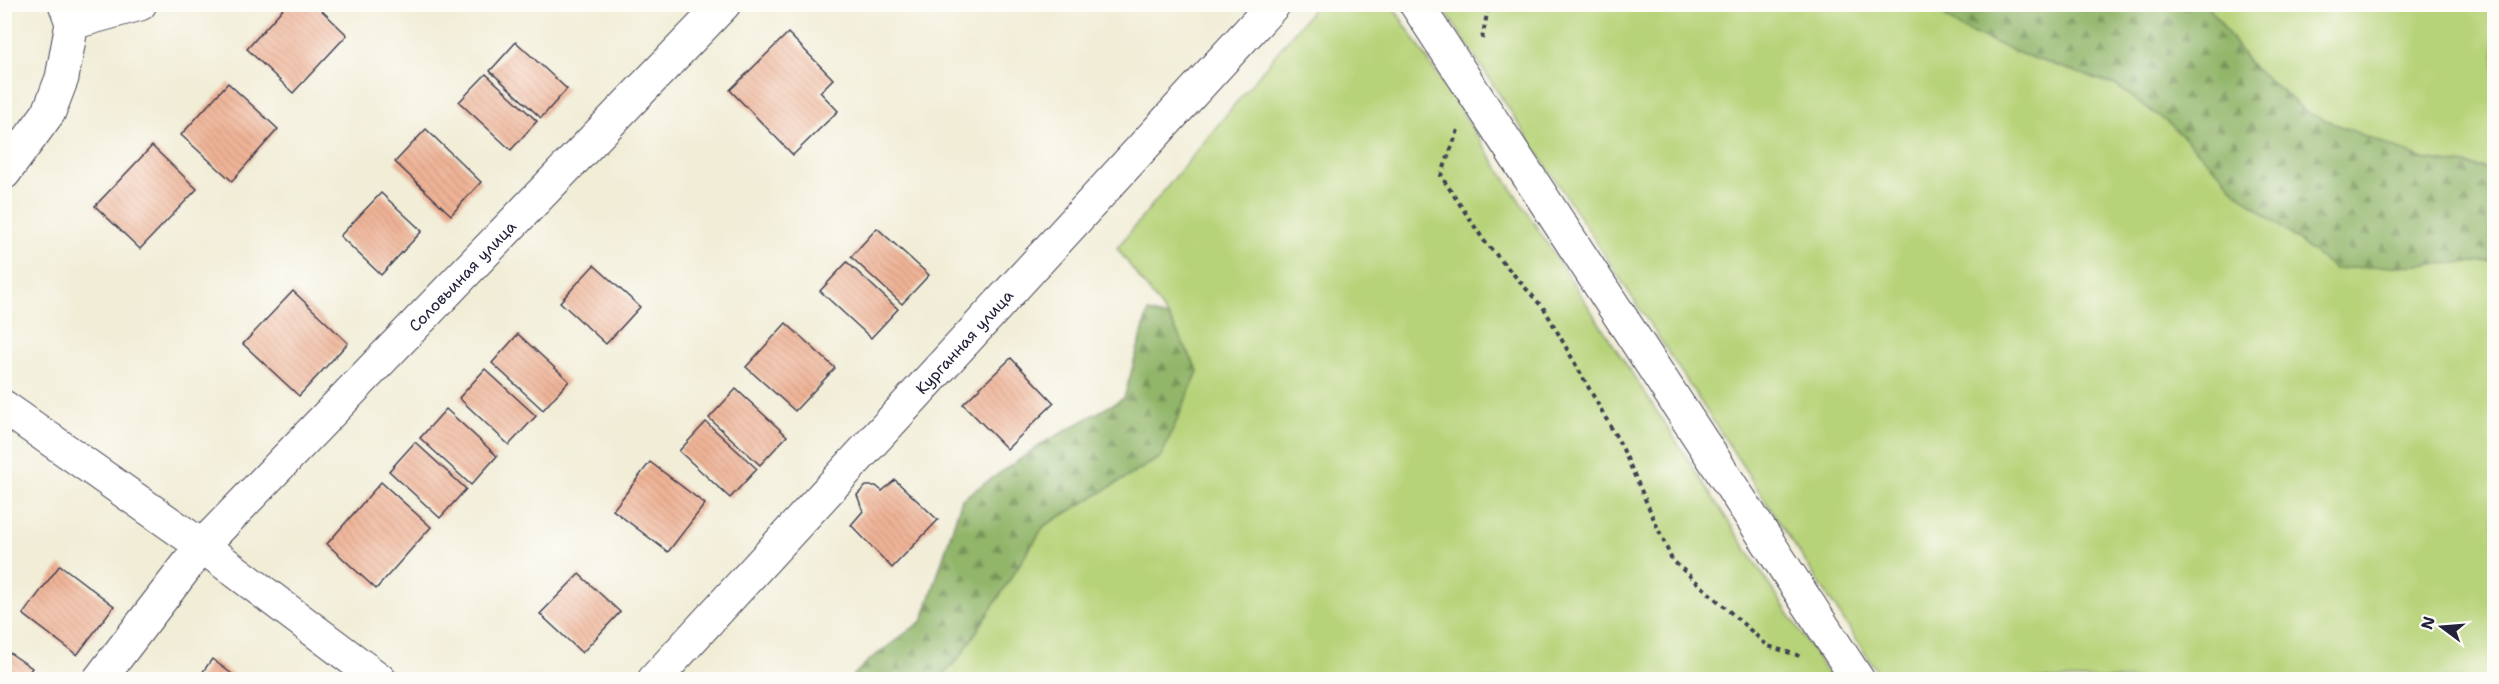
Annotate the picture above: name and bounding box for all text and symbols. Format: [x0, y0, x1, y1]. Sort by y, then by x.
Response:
street label: Соловьиная улица [404, 216, 521, 336]
street label: Курганная улица [911, 285, 1018, 399]
north arrow [2412, 597, 2472, 657]
text: N [2416, 614, 2440, 632]

